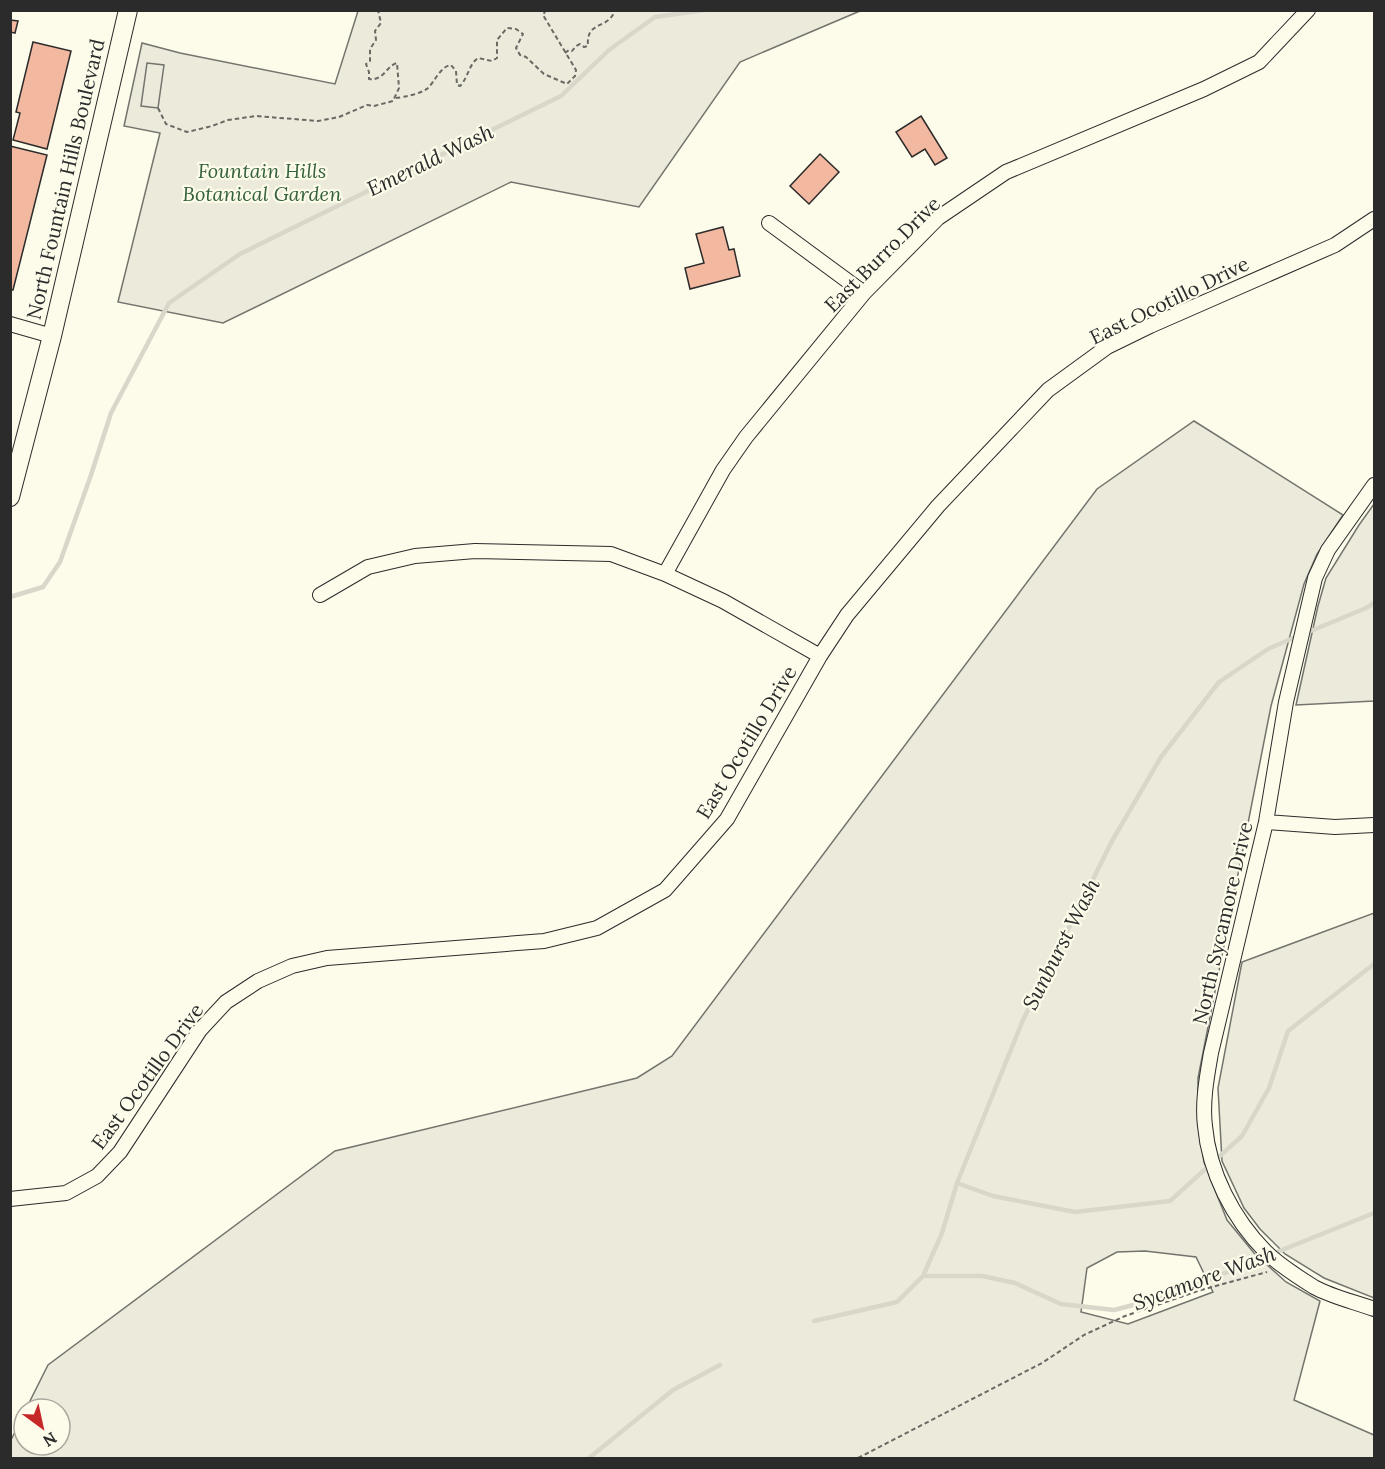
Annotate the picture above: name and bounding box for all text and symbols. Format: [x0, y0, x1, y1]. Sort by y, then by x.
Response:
street label: North Fountain Hills Boulevard [21, 36, 110, 322]
water label: Emerald Wash [362, 118, 498, 202]
park label: Fountain Hills Botanical Garden [183, 158, 342, 206]
street label: East Burro Drive [819, 191, 945, 317]
street label: East Ocotillo Drive [1085, 251, 1253, 349]
street label: East Ocotillo Drive [690, 661, 802, 823]
street label: North Sycamore Drive [1187, 819, 1258, 1027]
water label: Sunburst Wash [1016, 874, 1106, 1014]
street label: East Ocotillo Drive [86, 998, 208, 1154]
water label: Sycamore Wash [1129, 1240, 1279, 1316]
north arrow [12, 1397, 72, 1457]
text: N [40, 1428, 61, 1451]

